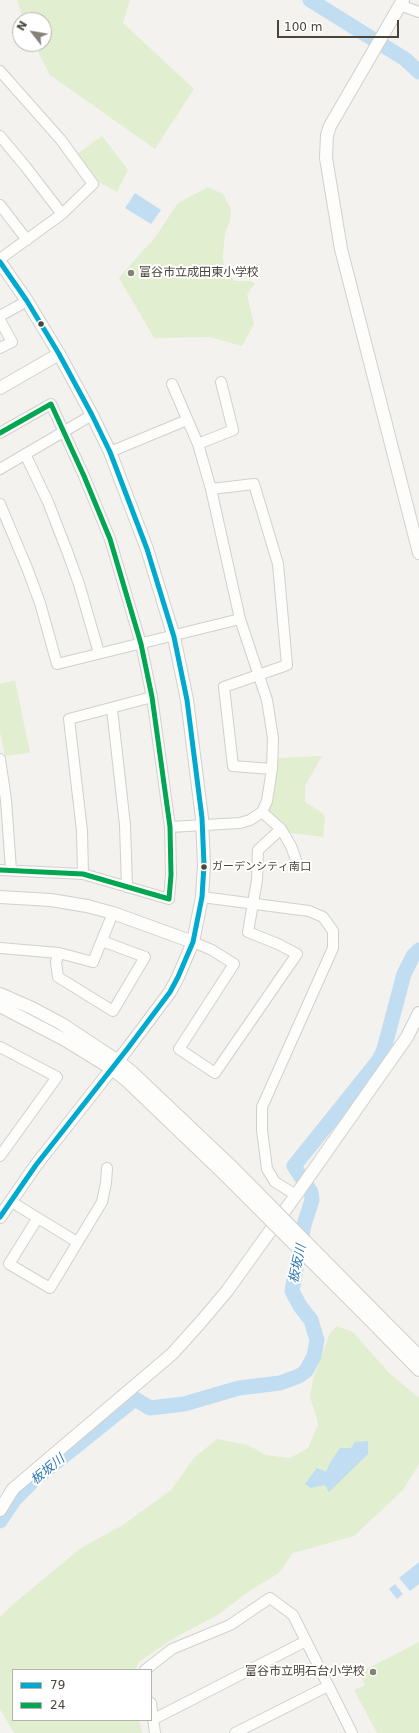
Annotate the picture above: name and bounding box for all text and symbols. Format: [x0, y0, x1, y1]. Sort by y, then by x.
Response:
north arrow [12, 12, 52, 52]
scale bar [279, 12, 401, 38]
text: N [14, 19, 30, 33]
text: 100 m [284, 20, 322, 34]
place label: 富谷市立成田東小学校 [139, 266, 259, 280]
marker: 富谷市立成田東小学校 [126, 268, 136, 278]
unlabelled marker [36, 319, 46, 329]
place label: ガーデンシティ南口 [212, 860, 311, 874]
marker: ガーデンシティ南口 [199, 862, 209, 872]
water label: 板坂川 [286, 1243, 310, 1285]
water label: 板坂川 [28, 1451, 68, 1489]
place label: 富谷市立明石台小学校 [245, 1665, 365, 1679]
marker: 富谷市立明石台小学校 [368, 1667, 378, 1677]
legend [12, 1669, 152, 1721]
text: 79 [50, 1678, 65, 1692]
text: 24 [50, 1698, 65, 1712]

